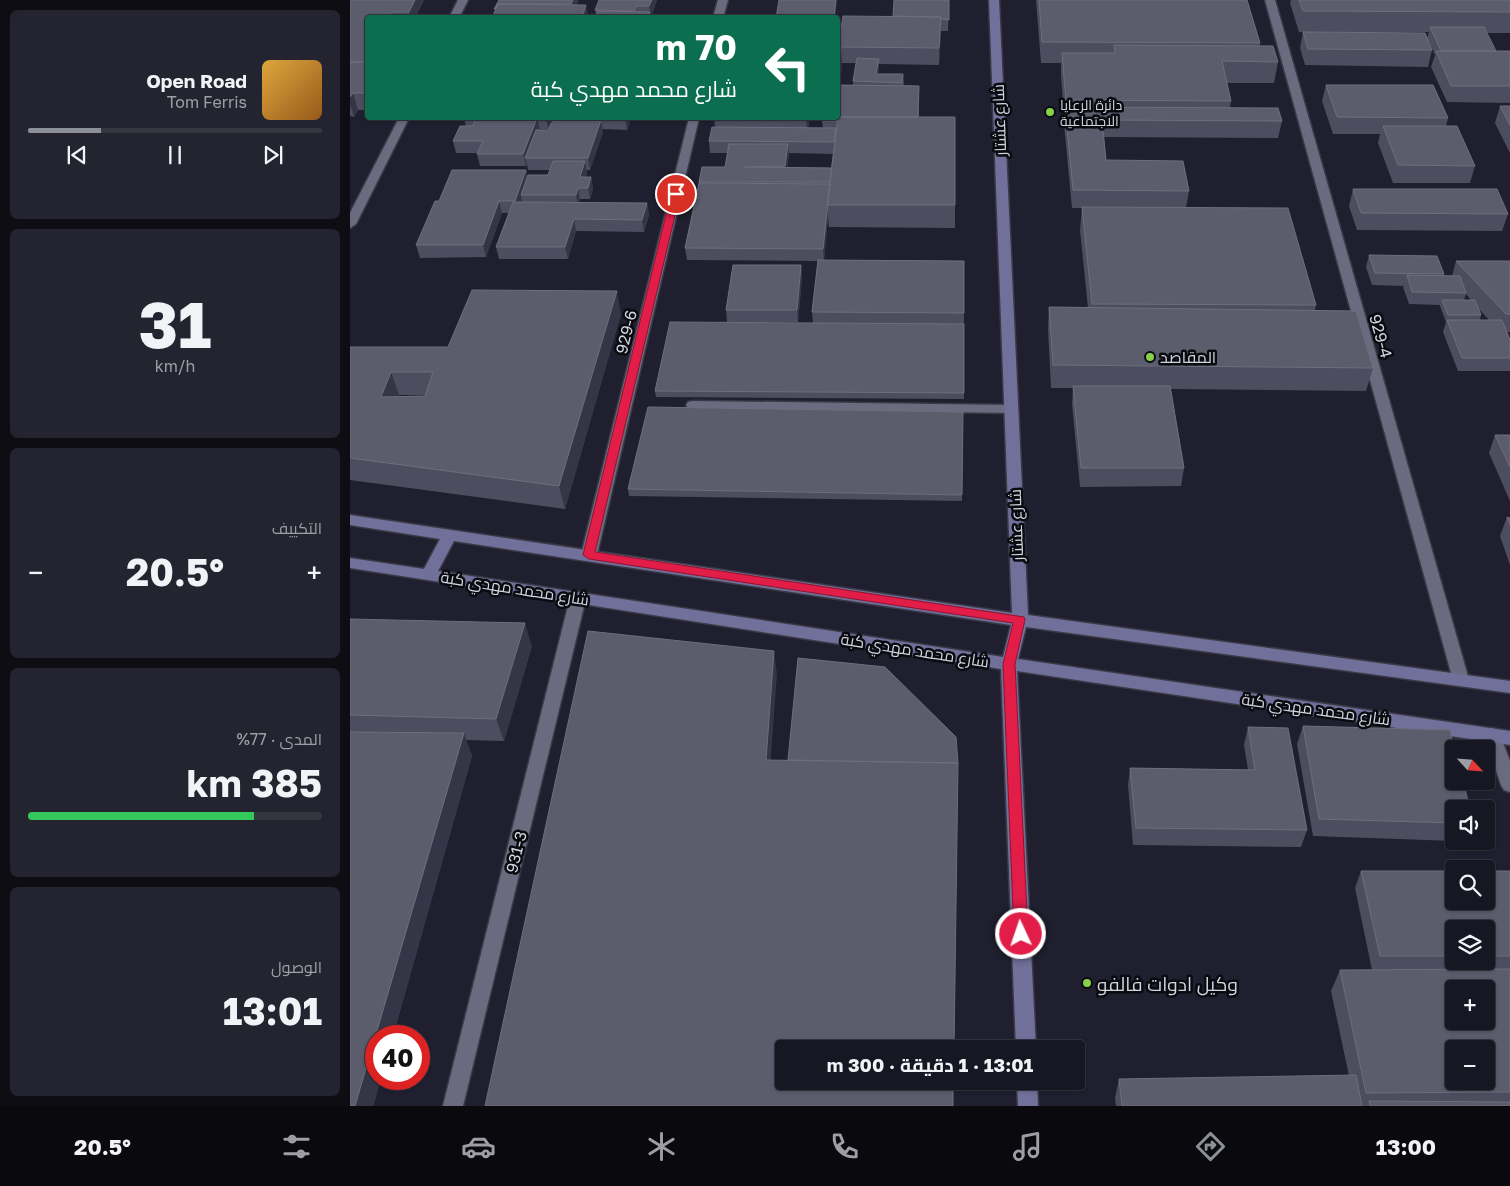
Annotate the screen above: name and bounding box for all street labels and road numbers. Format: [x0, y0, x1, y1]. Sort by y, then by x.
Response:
street label: شارع عشتار [988, 84, 1012, 157]
street label: 929-6 [611, 308, 641, 356]
street label: 929-4 [1365, 312, 1397, 360]
street label: شارع عشتار [1005, 489, 1029, 562]
street label: شارع محمد مهدي كبة [439, 566, 591, 614]
street label: شارع محمد مهدي كبة [839, 628, 991, 676]
street label: شارع محمد مهدي كبة [1240, 689, 1392, 733]
street label: 931-3 [501, 829, 531, 875]

